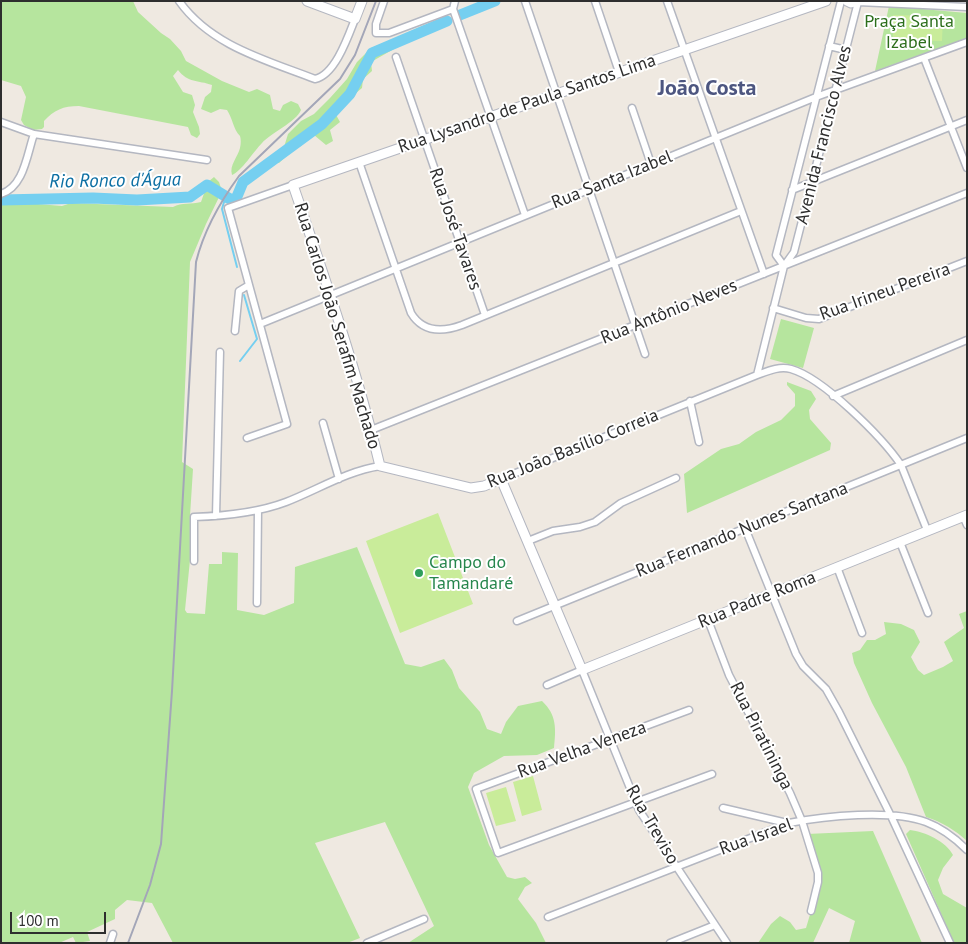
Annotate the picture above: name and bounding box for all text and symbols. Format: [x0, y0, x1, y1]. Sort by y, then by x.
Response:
park label: Praça Santa Izabel [864, 11, 954, 54]
street label: Avenida Francisco Alves [791, 43, 857, 227]
street label: Rua Lysandro de Paula Santos Lima [395, 50, 659, 158]
district label: João Costa [658, 76, 756, 102]
street label: Rua Santa Izabel [548, 146, 676, 214]
street label: Rua José Tavares [424, 165, 486, 293]
water label: Rio Ronco d'Água [49, 168, 181, 194]
street label: Rua Carlos João Serafim Machado [289, 200, 385, 452]
street label: Rua Irineu Pereira [817, 258, 953, 326]
street label: Rua Antônio Neves [598, 275, 740, 349]
street label: Rua João Basílio Correia [484, 405, 662, 493]
street label: Rua Fernando Nunes Santana [633, 478, 851, 582]
place label: Campo do Tamandaré [429, 552, 513, 594]
marker: Campo do Tamandaré [413, 567, 425, 579]
street label: Rua Padre Roma [695, 567, 819, 633]
street label: Rua Piratininga [725, 679, 797, 793]
street label: Rua Velha Veneza [515, 717, 649, 783]
street label: Rua Treviso [621, 782, 683, 868]
street label: Rua Israel [716, 814, 796, 860]
scale bar [12, 902, 109, 934]
text: 100 m [18, 911, 59, 930]

